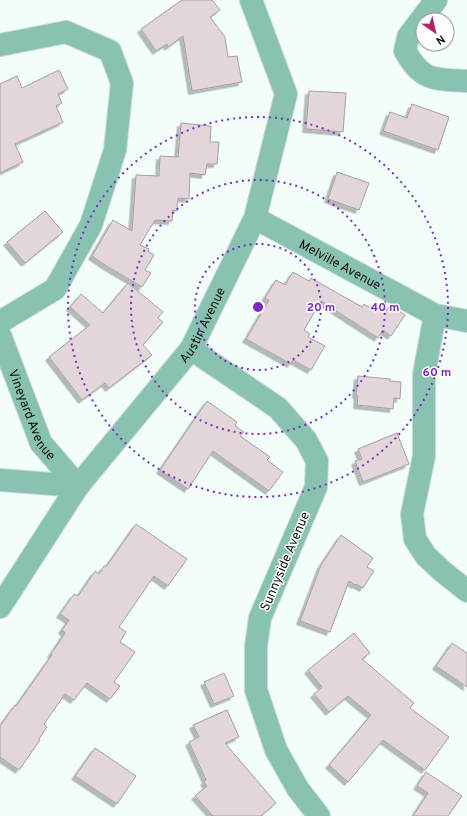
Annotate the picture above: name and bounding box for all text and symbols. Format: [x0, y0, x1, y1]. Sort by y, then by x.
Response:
north arrow [415, 12, 455, 52]
text: N [433, 31, 447, 47]
street label: Melville Avenue [296, 237, 383, 294]
street label: Austin Avenue [177, 285, 230, 367]
centre of rings [251, 300, 265, 314]
text: 20 m [307, 300, 335, 316]
text: 40 m [370, 300, 400, 316]
text: 60 m [423, 365, 451, 381]
street label: Vineyard Avenue [4, 368, 58, 464]
street label: Sunnyside Avenue [258, 510, 314, 614]

